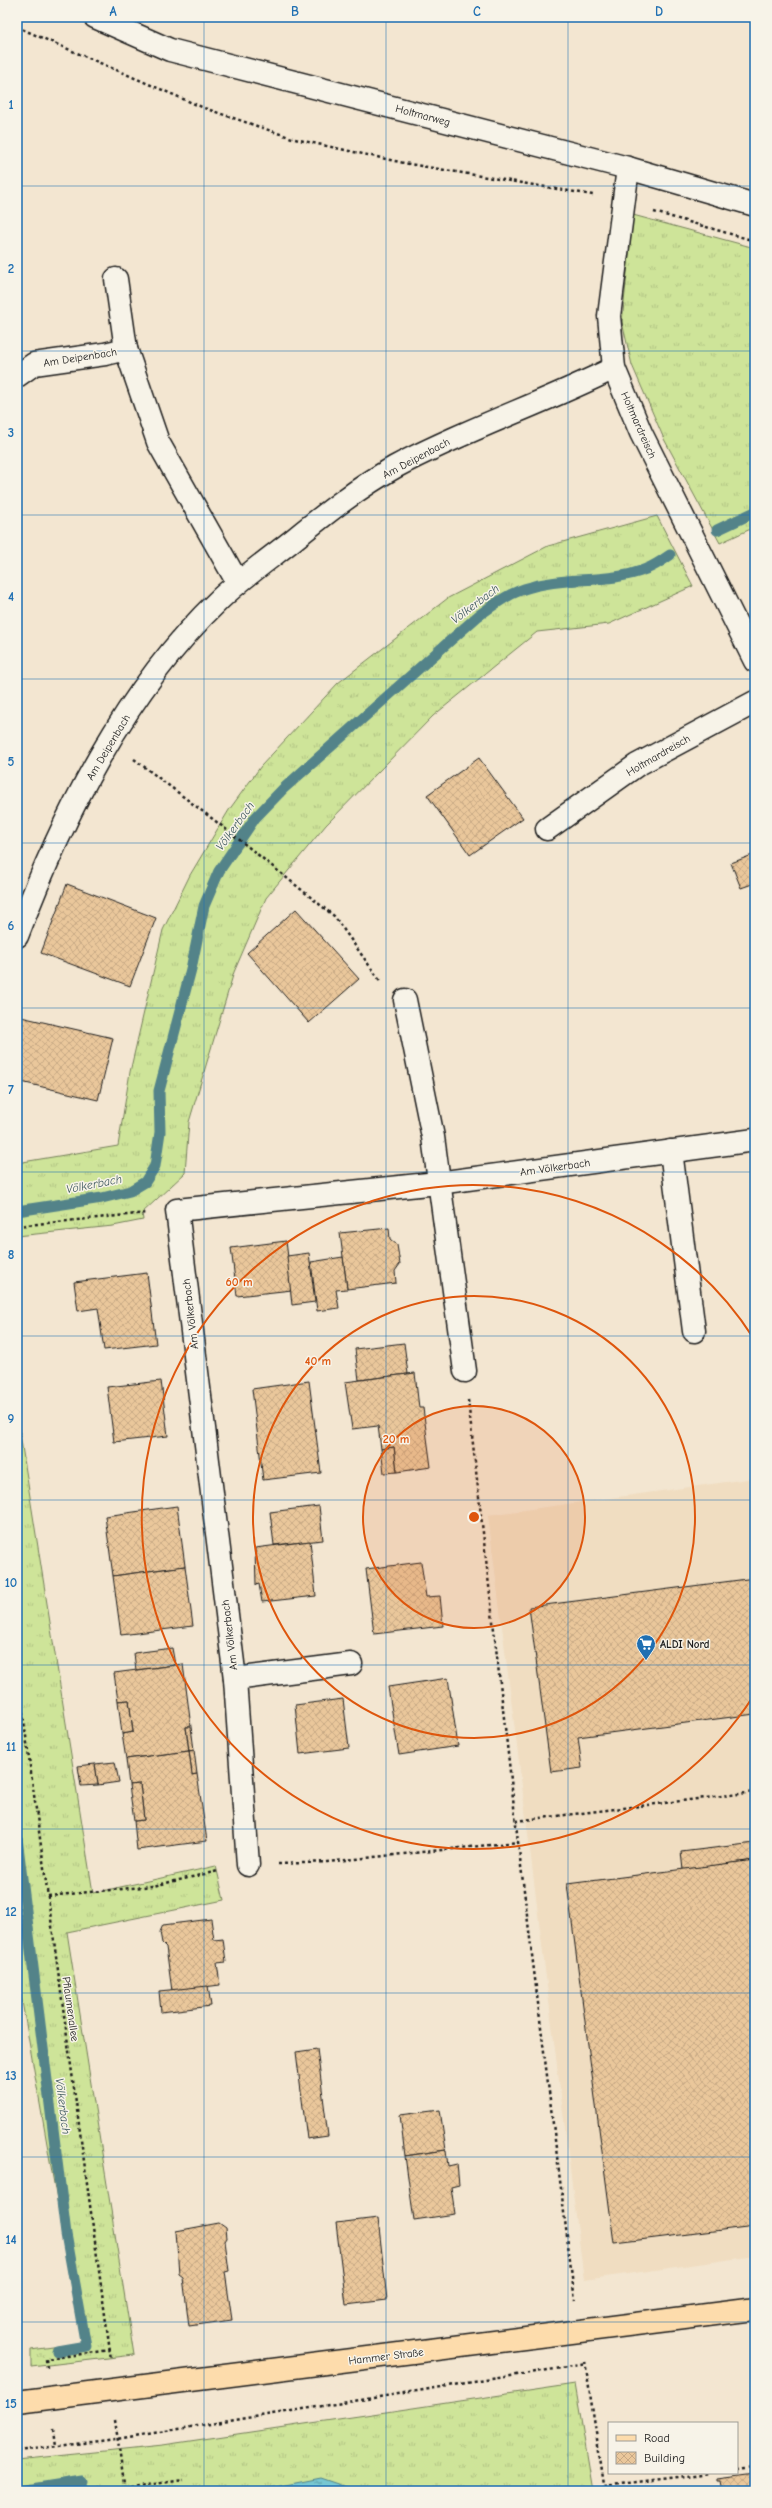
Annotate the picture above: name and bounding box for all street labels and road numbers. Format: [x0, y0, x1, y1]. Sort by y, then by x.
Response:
street label: Holtmarweg [394, 102, 452, 129]
street label: Am Deipenbach [42, 345, 118, 370]
street label: Holtmardreisch [618, 390, 659, 461]
street label: Am Deipenbach [380, 435, 452, 482]
street label: Am Deipenbach [84, 712, 133, 782]
street label: Holtmardreisch [624, 732, 693, 779]
street label: Am Völkerbach [519, 1156, 591, 1179]
street label: Am Völkerbach [180, 1278, 201, 1350]
street label: Am Völkerbach [219, 1599, 240, 1671]
street label: Pflaumenallee [60, 1976, 82, 2043]
street label: Hammer Straße [348, 2345, 425, 2368]

